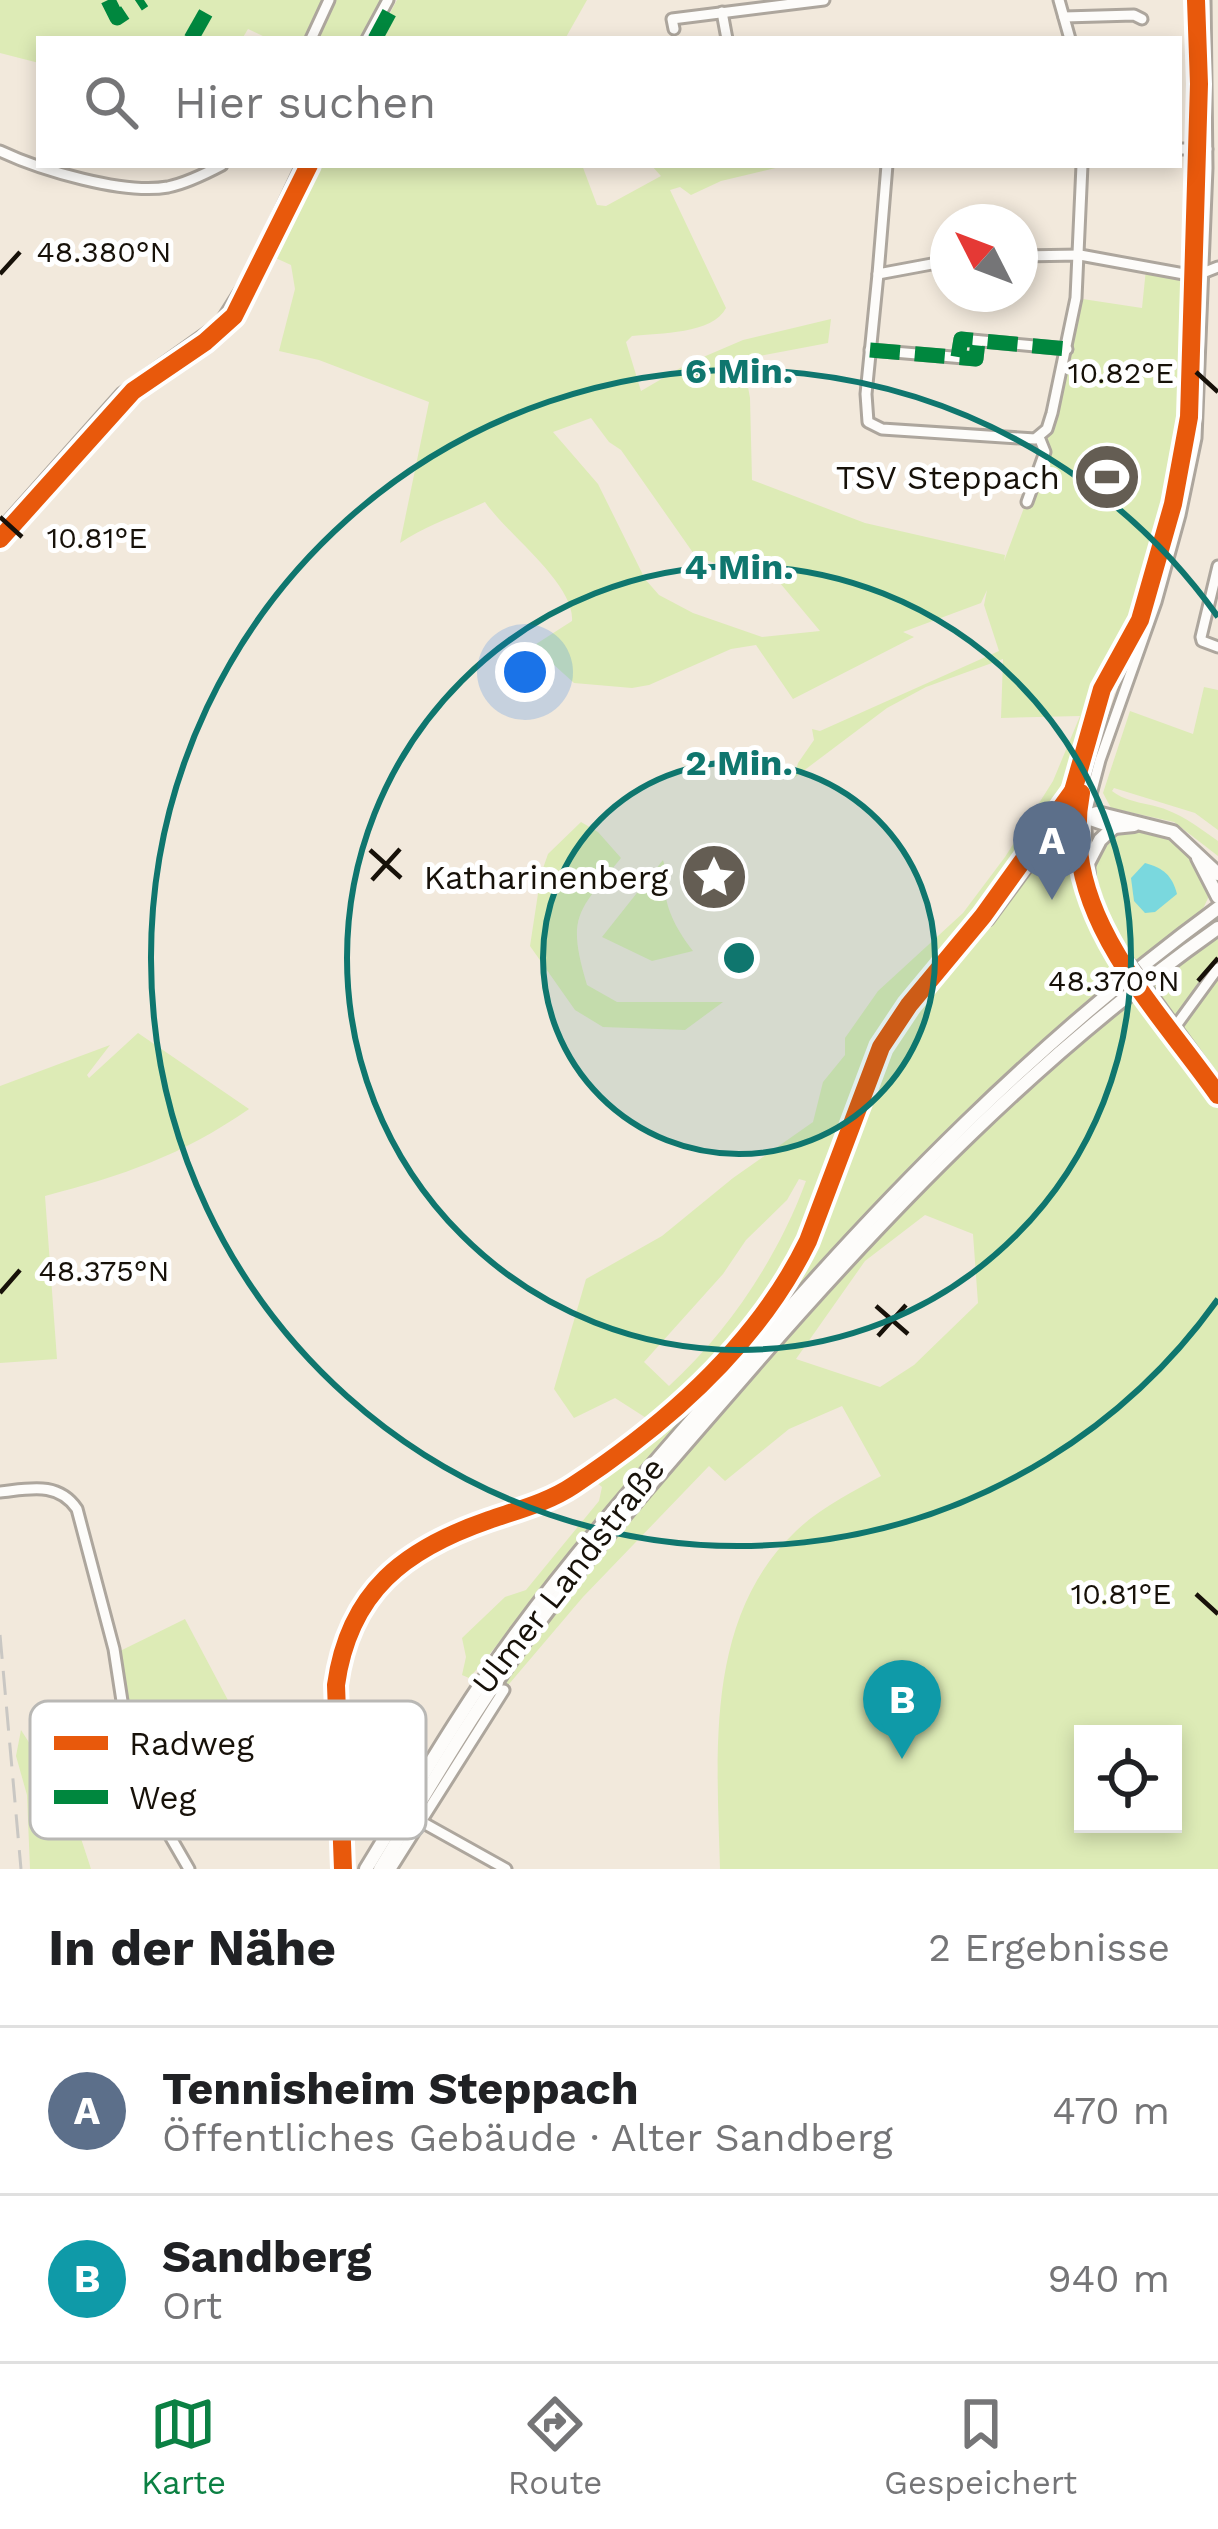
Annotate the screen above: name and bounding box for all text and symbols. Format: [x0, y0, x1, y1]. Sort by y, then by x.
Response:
search box [36, 36, 1182, 168]
icon: search [78, 69, 144, 135]
text: Hier suchen [174, 76, 436, 129]
north arrow [930, 204, 1038, 312]
text: 48.380°N [36, 234, 172, 269]
text: 6 Min. [685, 350, 793, 392]
text: 10.82°E [1068, 355, 1174, 390]
sports icon: TSV Steppach [1072, 442, 1142, 512]
place label: TSV Steppach [836, 458, 1060, 497]
text: 10.81°E [47, 520, 147, 555]
text: 4 Min. [684, 546, 794, 588]
your location [495, 642, 555, 702]
text: 2 Min. [685, 742, 793, 784]
pin: A [1013, 801, 1091, 900]
place icon: Katharinenberg [679, 842, 749, 912]
place label: Katharinenberg [424, 858, 668, 897]
centre of rings [718, 937, 760, 979]
text: 48.370°N [1048, 963, 1180, 998]
text: 48.375°N [38, 1253, 170, 1288]
street label: Ulmer Landstraße [464, 1449, 673, 1701]
text: 10.81°E [1071, 1576, 1171, 1611]
pin: B [863, 1660, 941, 1759]
legend [30, 1701, 426, 1839]
text: Radweg [129, 1724, 254, 1763]
map controls [1074, 1725, 1182, 1833]
button: locate [1074, 1725, 1182, 1833]
text: Weg [129, 1778, 197, 1817]
text: In der Nähe [48, 1918, 336, 1977]
text: 2 Ergebnisse [928, 1925, 1170, 1970]
text: Tennisheim Steppach [162, 2062, 639, 2115]
text: A [74, 2088, 100, 2133]
text: 470 m [1052, 2088, 1170, 2133]
text: Öffentliches Gebäude · Alter Sandberg [162, 2115, 893, 2160]
text: Sandberg [162, 2230, 371, 2283]
text: B [74, 2256, 100, 2301]
text: 940 m [1047, 2256, 1170, 2301]
text: Ort [162, 2283, 222, 2328]
tab: Karte [141, 2391, 226, 2502]
tab: Route [508, 2391, 602, 2502]
tab: Gespeichert [884, 2391, 1077, 2502]

